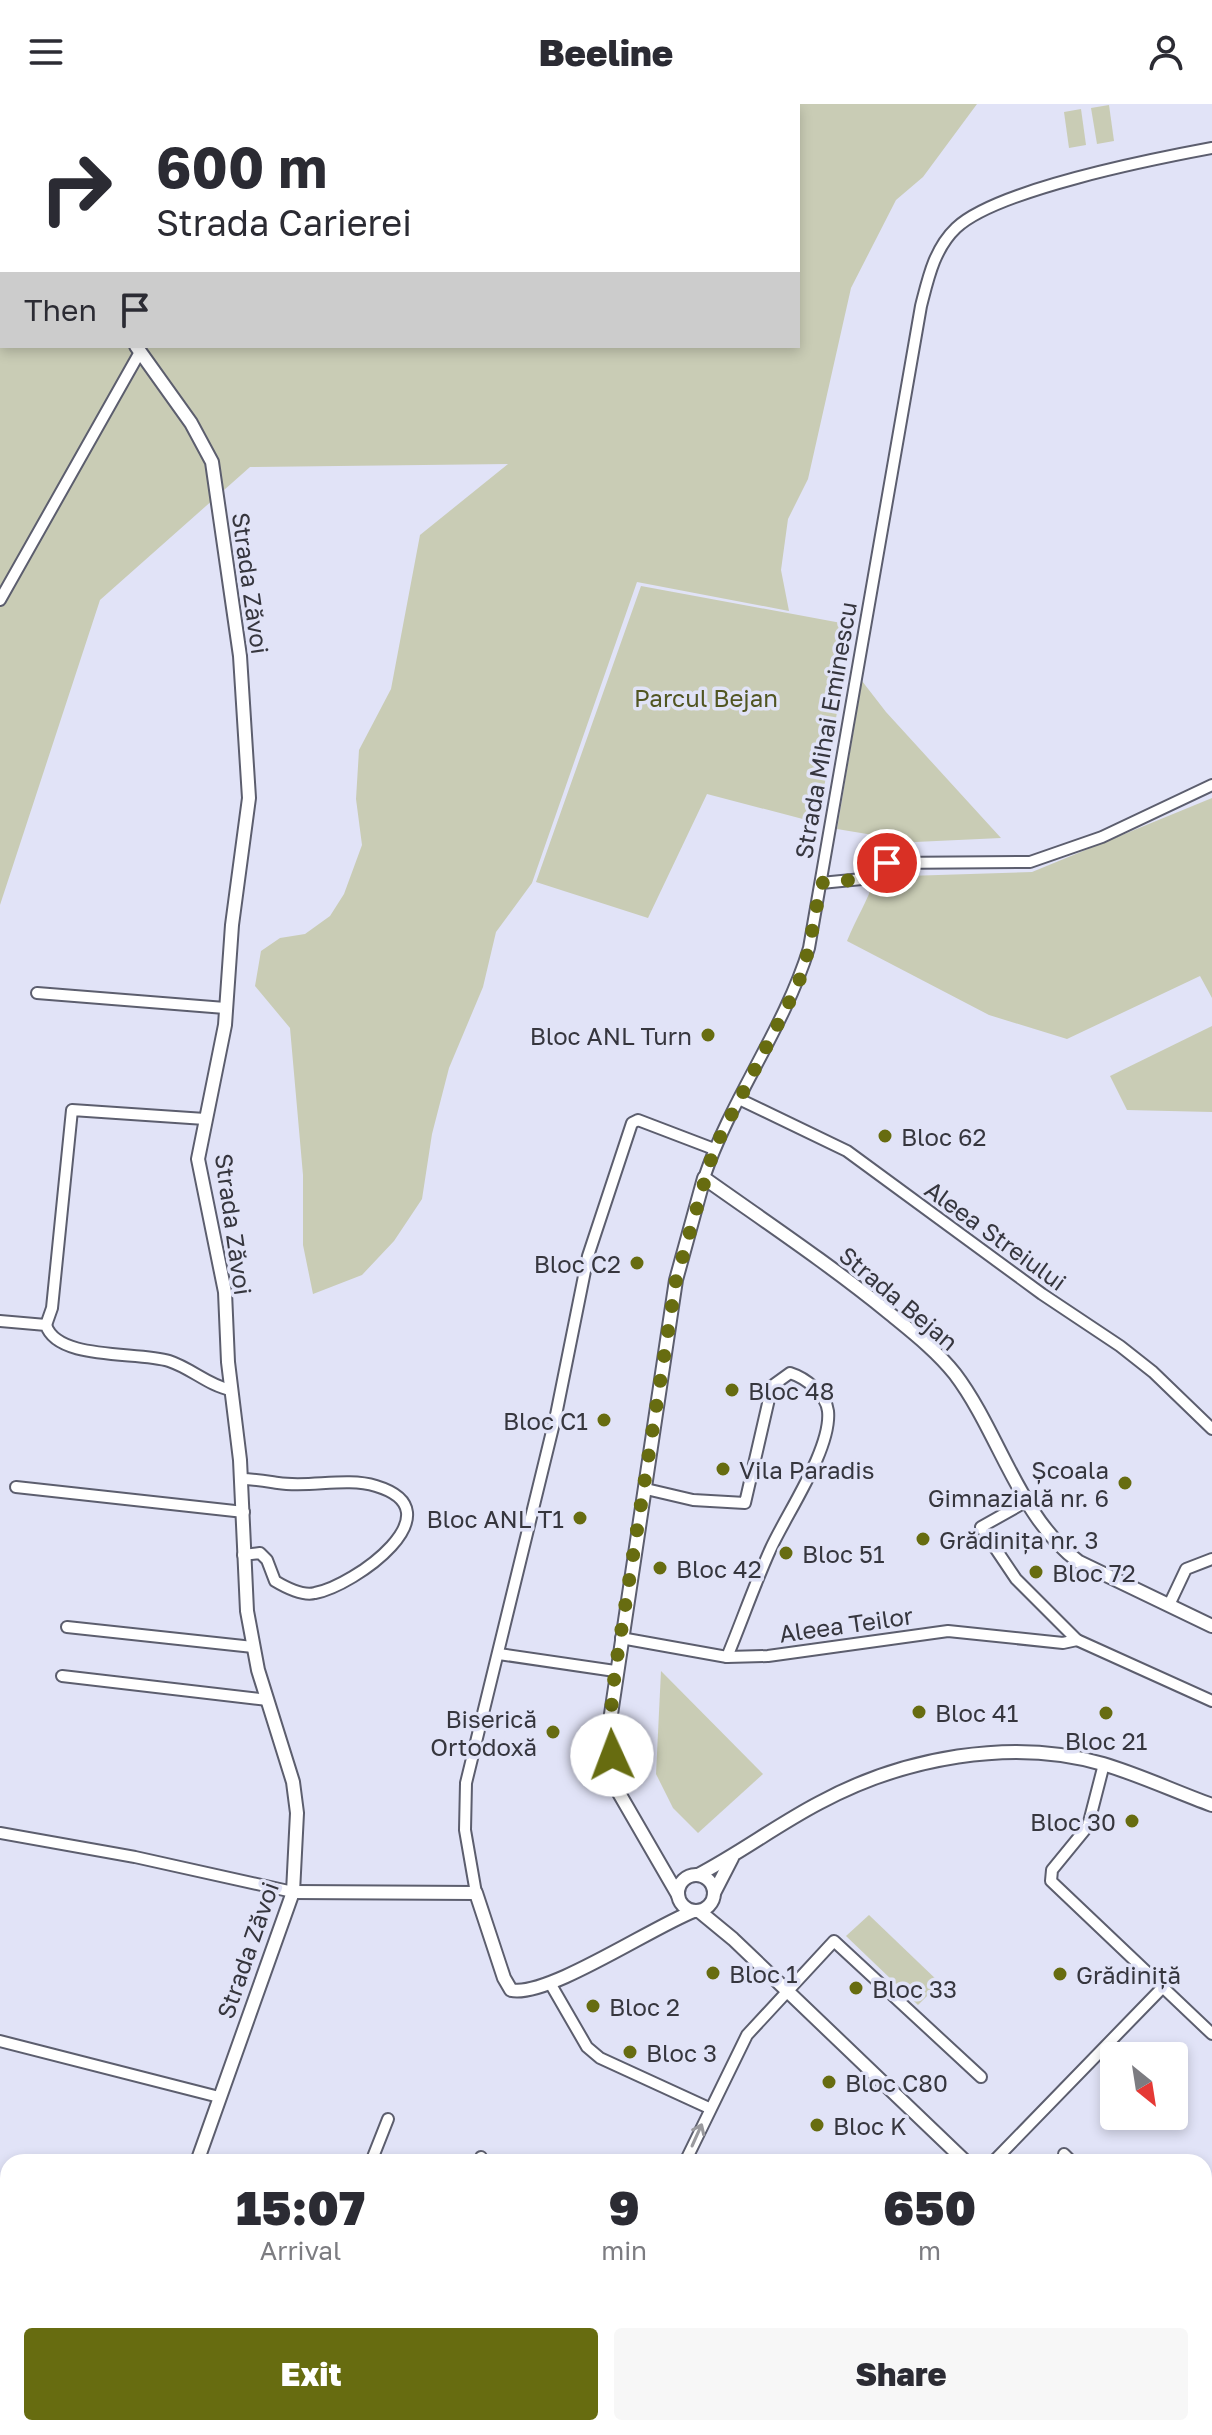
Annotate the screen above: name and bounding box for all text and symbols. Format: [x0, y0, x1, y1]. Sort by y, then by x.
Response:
icon: menu [24, 30, 68, 74]
icon: person [1144, 30, 1188, 74]
text: Beeline [539, 31, 673, 74]
text: 600 m [156, 133, 327, 200]
icon: right [24, 136, 128, 240]
text: Strada Carierei [156, 201, 412, 244]
icon: arrive [113, 288, 157, 332]
text: Then [24, 292, 97, 328]
street label: Strada Zăvoi [227, 510, 275, 656]
street label: Strada Mihai Eminescu [788, 599, 862, 861]
park label: Parcul Bejan [634, 683, 778, 712]
pin [853, 829, 921, 897]
icon: arrive [865, 841, 909, 885]
place label: Bloc ANL Turn [530, 1021, 692, 1050]
marker: Bloc ANL Turn [699, 1026, 717, 1044]
place label: Bloc 62 [901, 1122, 986, 1151]
marker: Bloc 62 [876, 1127, 894, 1145]
street label: Strada Zăvoi [210, 1151, 258, 1297]
street label: Aleea Streiului [920, 1174, 1072, 1296]
street label: Strada Bejan [834, 1240, 964, 1356]
place label: Bloc C2 [534, 1249, 621, 1278]
marker: Bloc C2 [628, 1254, 646, 1272]
place label: Bloc 48 [748, 1376, 834, 1405]
marker: Bloc 48 [723, 1381, 741, 1399]
place label: Bloc C1 [503, 1406, 588, 1435]
marker: Bloc C1 [595, 1411, 613, 1429]
place label: Vila Paradis [739, 1455, 874, 1484]
place label: Școala Gimnazială nr. 6 [928, 1455, 1109, 1512]
marker: Vila Paradis [714, 1460, 732, 1478]
marker: Școala Gimnazială nr. 6 [1116, 1474, 1134, 1492]
place label: Bloc ANL T1 [426, 1504, 564, 1533]
marker: Bloc ANL T1 [571, 1509, 589, 1527]
place label: Grădinița nr. 3 [939, 1525, 1099, 1555]
marker: Grădinița nr. 3 [914, 1530, 932, 1548]
place label: Bloc 51 [802, 1539, 885, 1568]
marker: Bloc 51 [777, 1544, 795, 1562]
place label: Bloc 42 [676, 1554, 762, 1583]
place label: Bloc 72 [1052, 1558, 1136, 1587]
marker: Bloc 42 [651, 1559, 669, 1577]
marker: Bloc 72 [1027, 1563, 1045, 1581]
street label: Aleea Teilor [777, 1600, 915, 1648]
place label: Bloc 41 [935, 1698, 1018, 1727]
marker: Bloc 41 [910, 1703, 928, 1721]
place label: Biserică Ortodoxă [430, 1704, 537, 1761]
marker: Bloc 21 [1097, 1704, 1115, 1722]
position arrow [570, 1713, 654, 1797]
marker: Biserică Ortodoxă [544, 1723, 562, 1741]
place label: Bloc 21 [1065, 1726, 1147, 1755]
place label: Bloc 30 [1030, 1807, 1116, 1836]
marker: Bloc 30 [1123, 1812, 1141, 1830]
street label: Strada Zăvoi [210, 1878, 284, 2022]
place label: Bloc 1 [729, 1959, 798, 1988]
place label: Grădiniță [1076, 1960, 1181, 1990]
marker: Bloc 1 [704, 1964, 722, 1982]
marker: Grădiniță [1051, 1965, 1069, 1983]
place label: Bloc 33 [872, 1974, 957, 2003]
marker: Bloc 33 [847, 1979, 865, 1997]
place label: Bloc 2 [609, 1992, 680, 2021]
marker: Bloc 2 [584, 1997, 602, 2015]
place label: Bloc 3 [646, 2038, 717, 2067]
north arrow [1100, 2042, 1188, 2130]
map controls [1100, 2042, 1188, 2130]
marker: Bloc 3 [621, 2043, 639, 2061]
place label: Bloc C80 [845, 2068, 948, 2097]
marker: Bloc C80 [820, 2073, 838, 2091]
place label: Bloc K [833, 2111, 907, 2140]
marker: Bloc K [808, 2116, 826, 2134]
one-way arrow [690, 2123, 705, 2148]
text: 15:07 [236, 2178, 365, 2236]
text: 9 [609, 2178, 640, 2236]
text: 650 [883, 2178, 976, 2236]
text: Arrival [260, 2235, 341, 2266]
text: min [601, 2235, 647, 2266]
text: m [918, 2235, 941, 2266]
button: Exit [24, 2328, 598, 2420]
button: Share [614, 2328, 1188, 2420]

